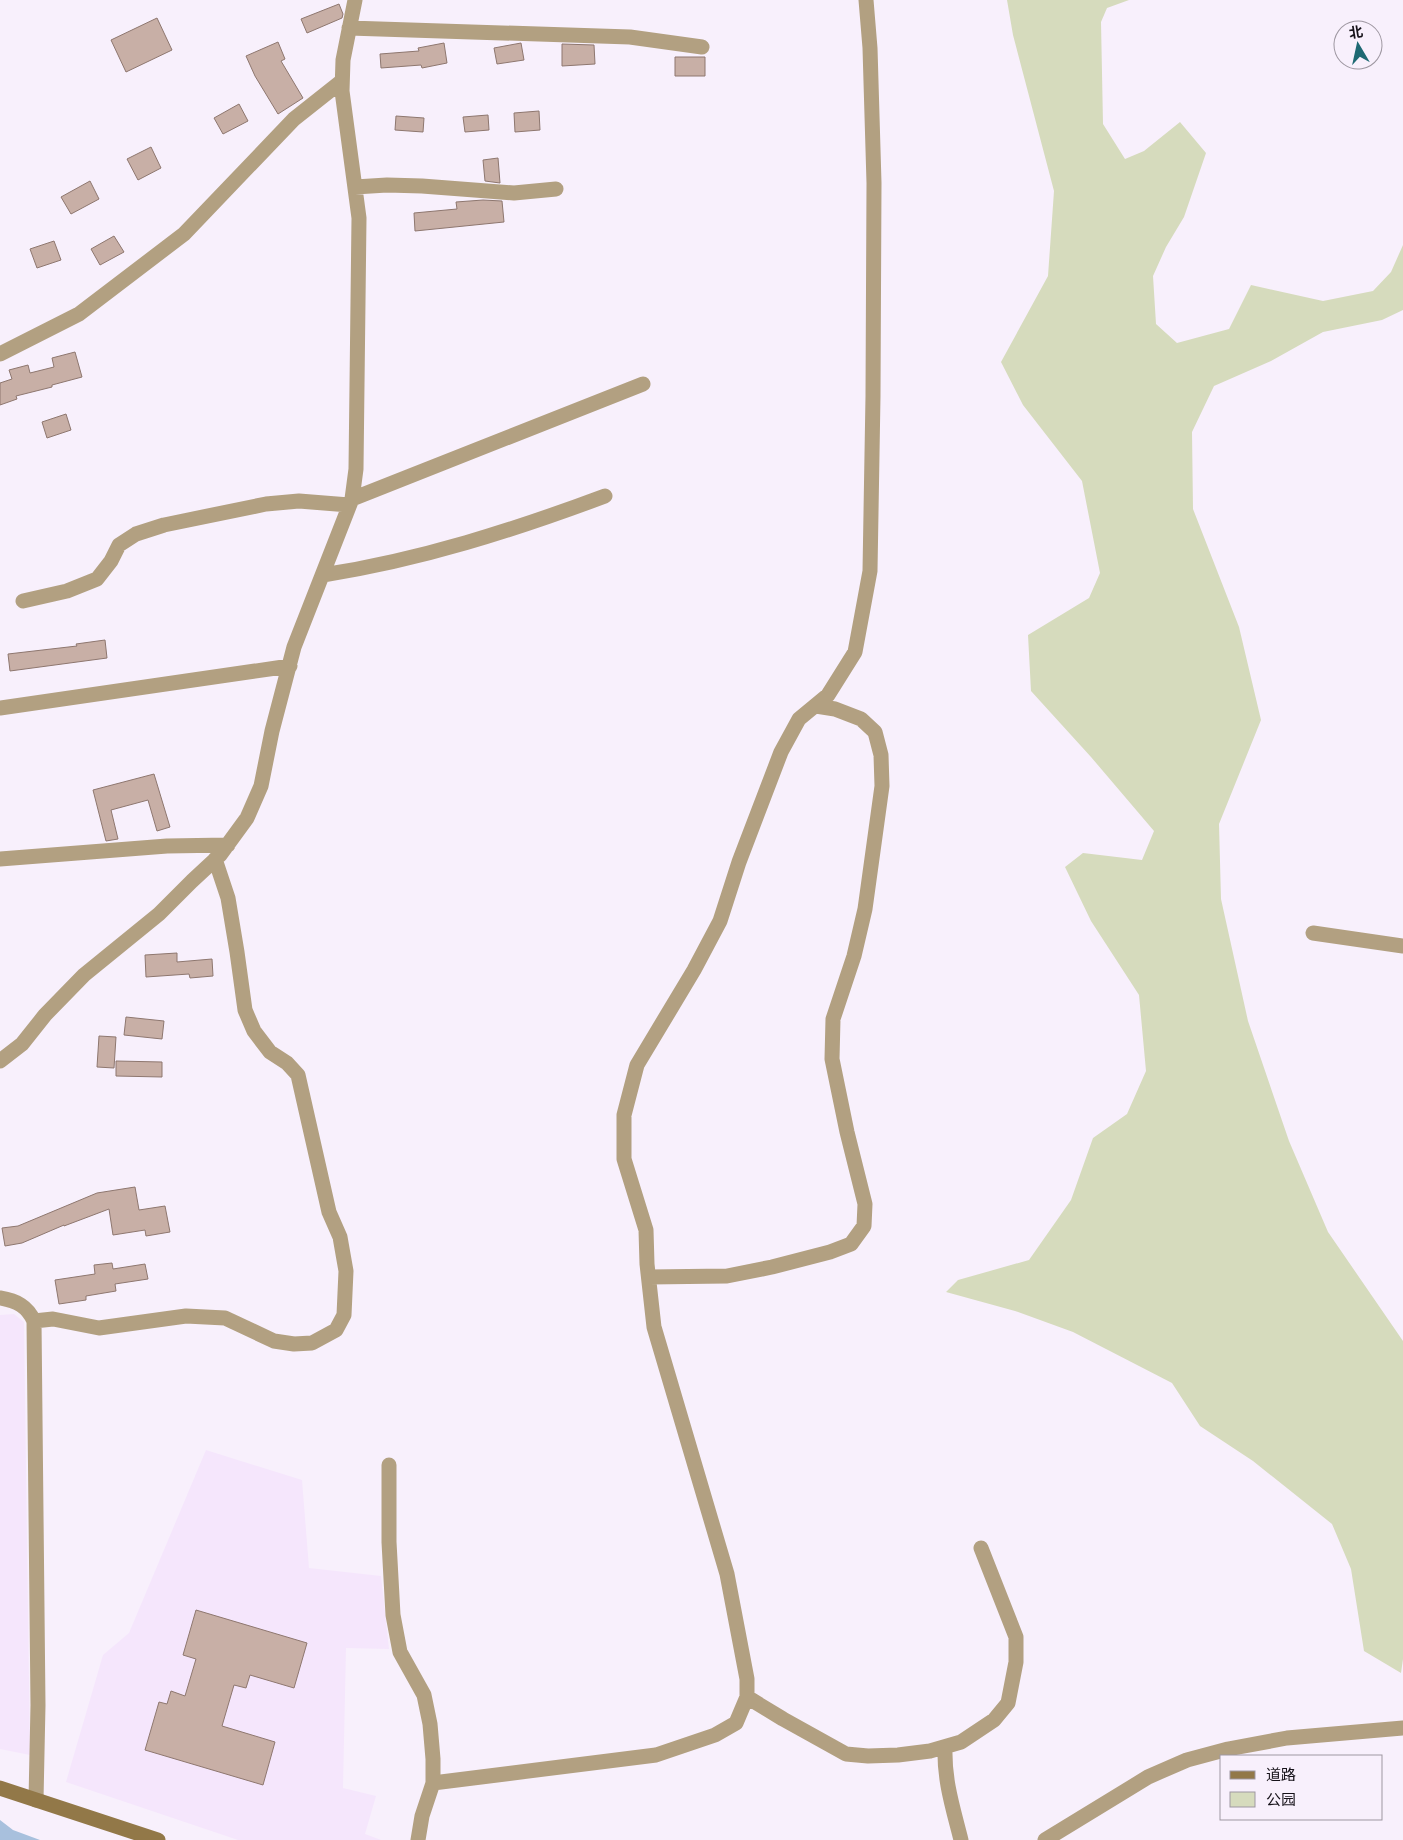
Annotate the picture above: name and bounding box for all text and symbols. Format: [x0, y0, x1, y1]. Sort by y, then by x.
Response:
north arrow [1333, 20, 1383, 70]
text: 北 [1348, 22, 1364, 41]
legend [1220, 1755, 1383, 1820]
text: 道路 [1266, 1765, 1296, 1783]
text: 公园 [1266, 1790, 1296, 1808]

